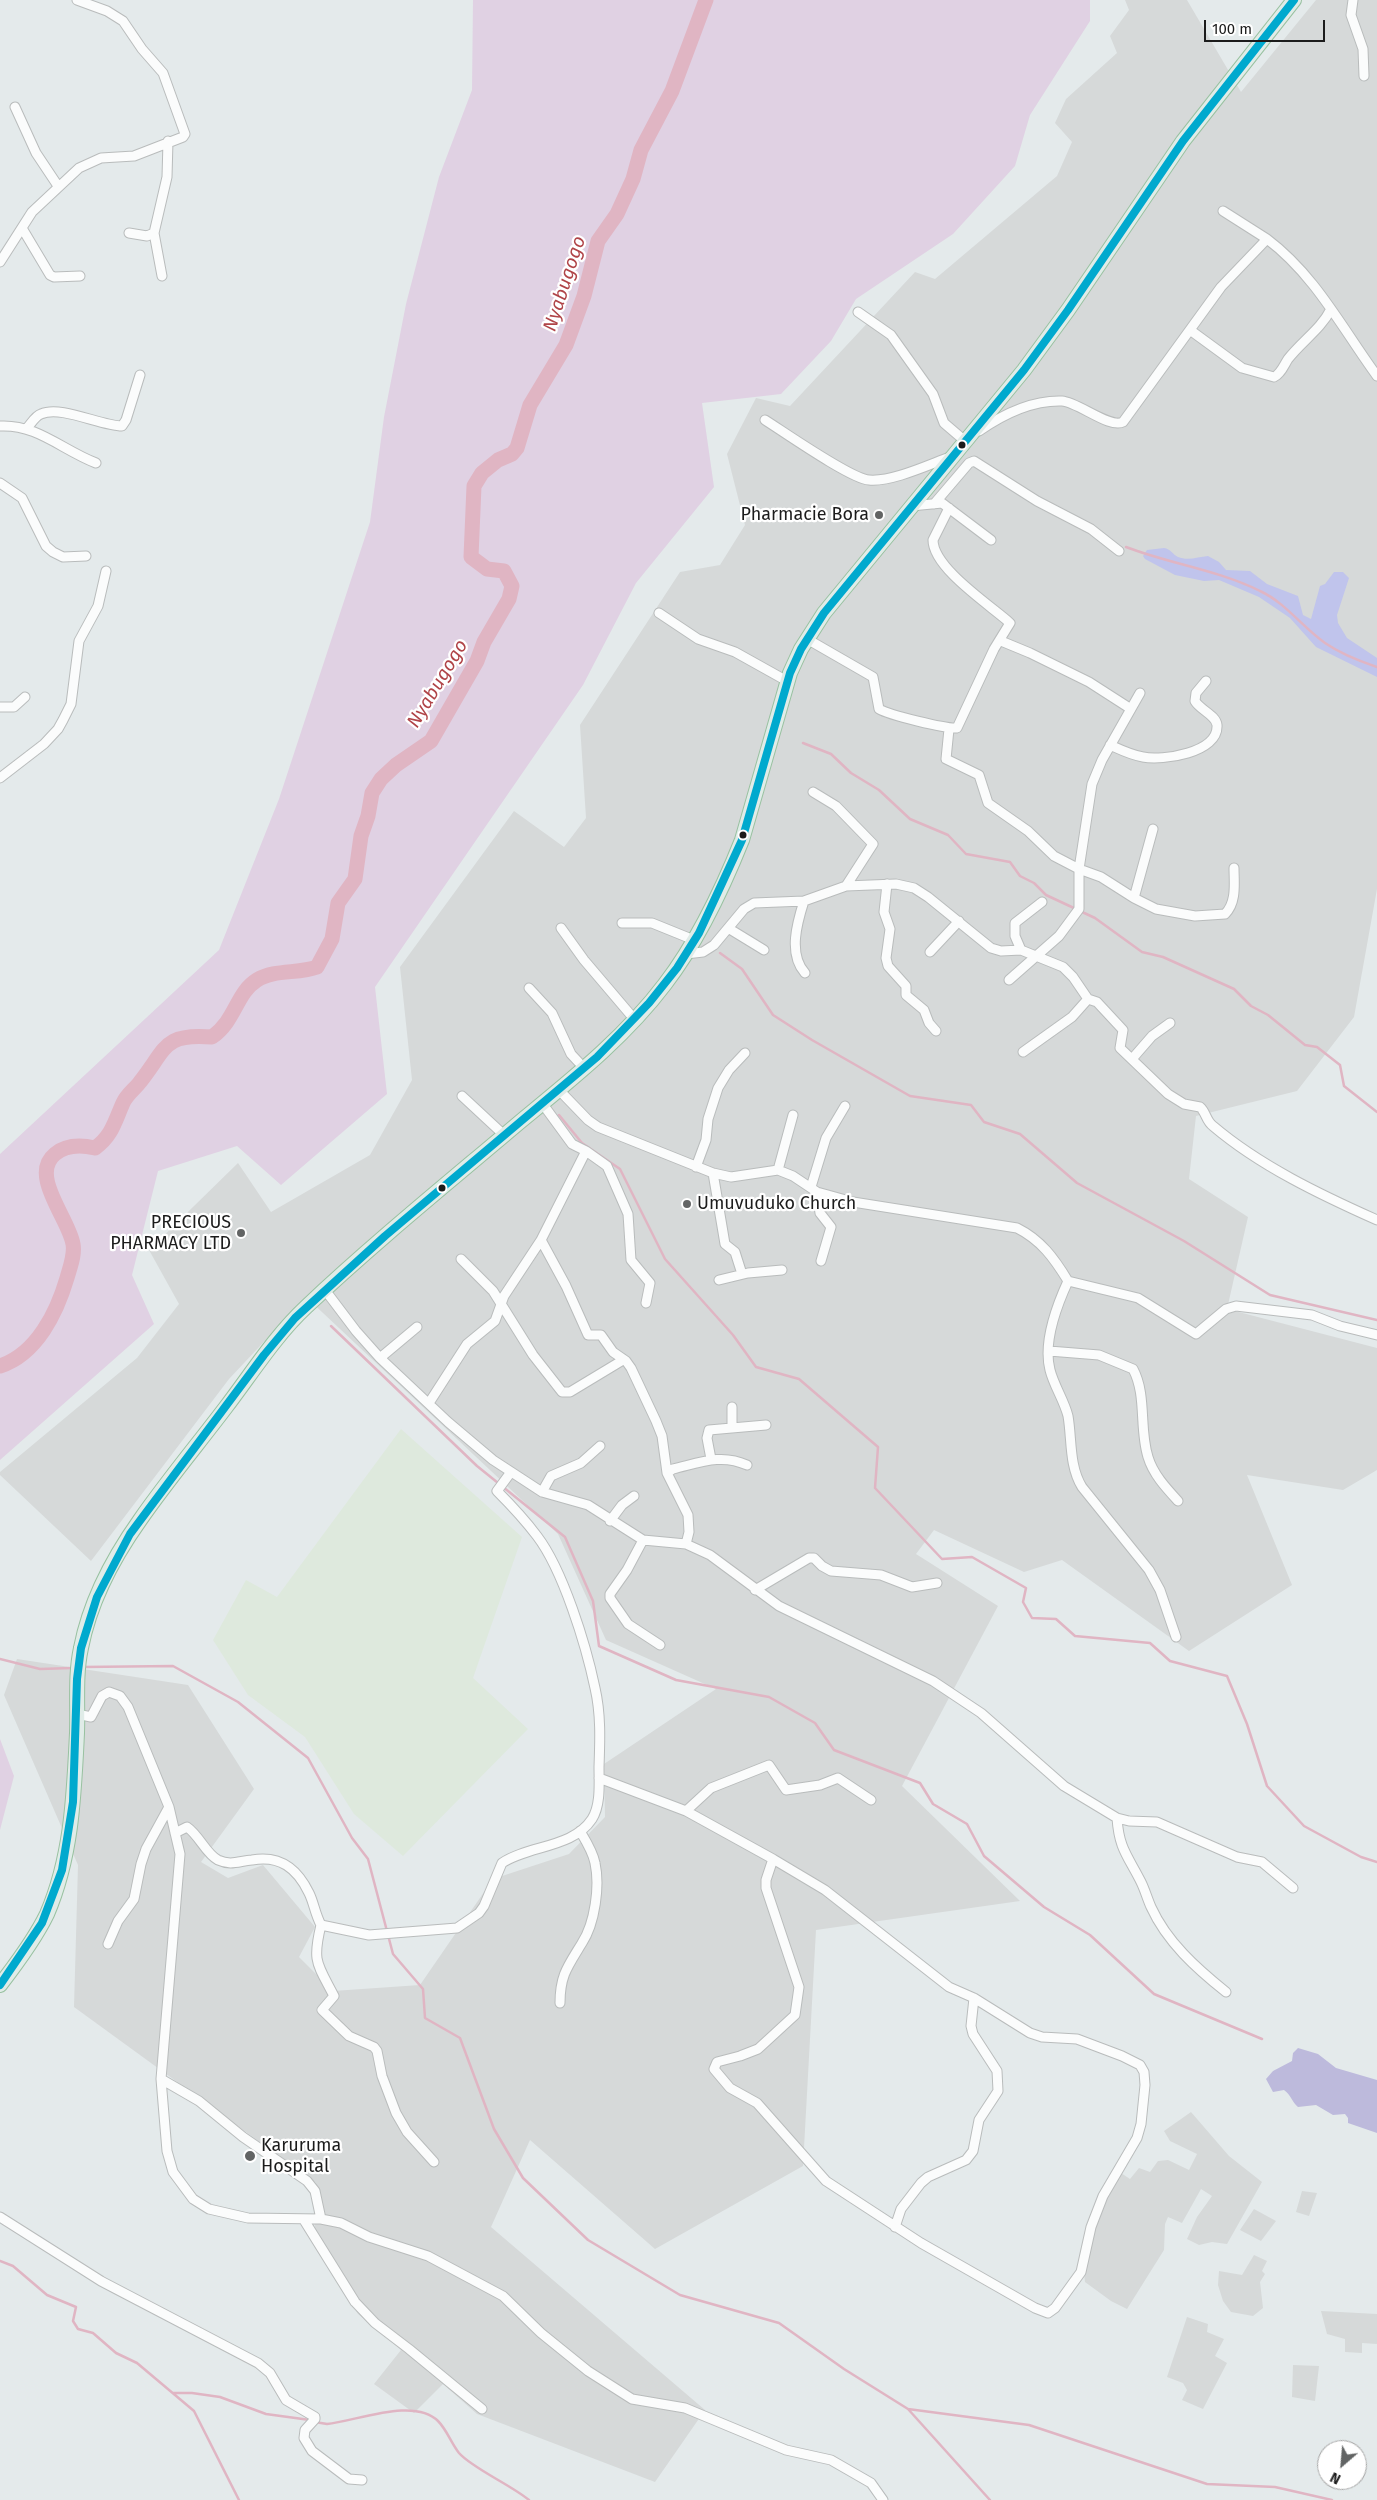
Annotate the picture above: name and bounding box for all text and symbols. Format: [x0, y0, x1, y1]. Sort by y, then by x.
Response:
scale bar [1207, 10, 1328, 42]
text: 100 m [1212, 20, 1252, 38]
water label: Nyabugogo [539, 234, 591, 334]
unlabelled marker [957, 440, 967, 450]
place label: Pharmacie Bora [741, 504, 869, 526]
marker: Pharmacie Bora [873, 509, 885, 521]
water label: Nyabugogo [403, 636, 473, 732]
unlabelled marker [738, 830, 748, 840]
unlabelled marker [437, 1183, 447, 1193]
place label: Umuvuduko Church [697, 1193, 856, 1215]
marker: Umuvuduko Church [681, 1198, 693, 1210]
place label: PRECIOUS PHARMACY LTD [110, 1212, 231, 1254]
marker: PRECIOUS PHARMACY LTD [235, 1227, 247, 1239]
place label: Karuruma Hospital [261, 2135, 341, 2178]
marker: Karuruma Hospital [243, 2149, 257, 2163]
north arrow [1317, 2440, 1367, 2490]
text: N [1327, 2468, 1343, 2488]

